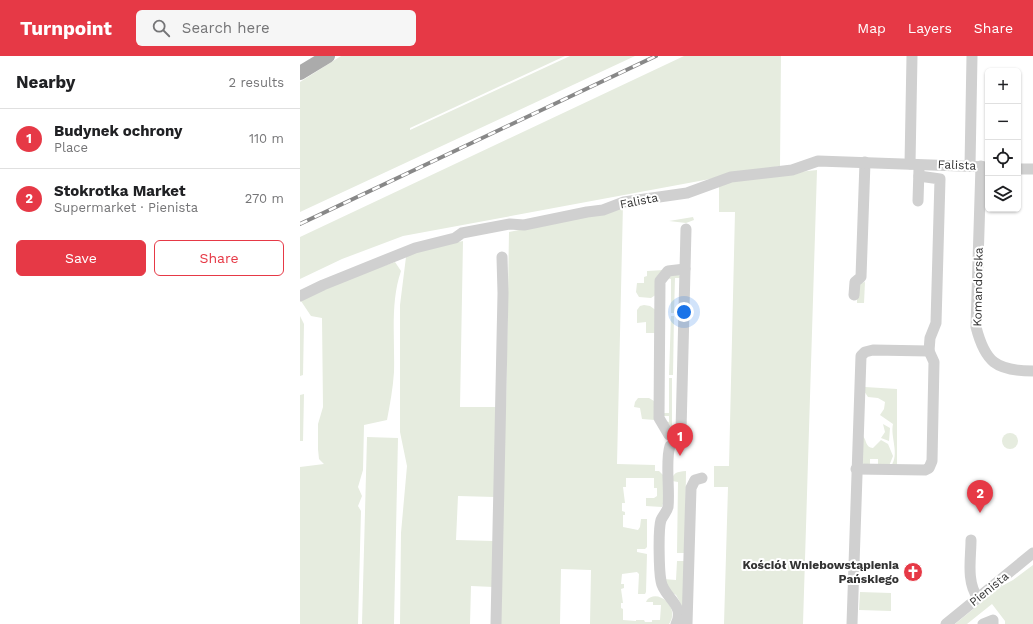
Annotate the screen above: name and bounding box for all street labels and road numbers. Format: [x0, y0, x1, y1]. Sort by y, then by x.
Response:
street label: Falista [938, 157, 977, 173]
street label: Falista [619, 190, 659, 212]
street label: Komandorska [970, 247, 986, 327]
street label: Pienista [967, 569, 1012, 609]

